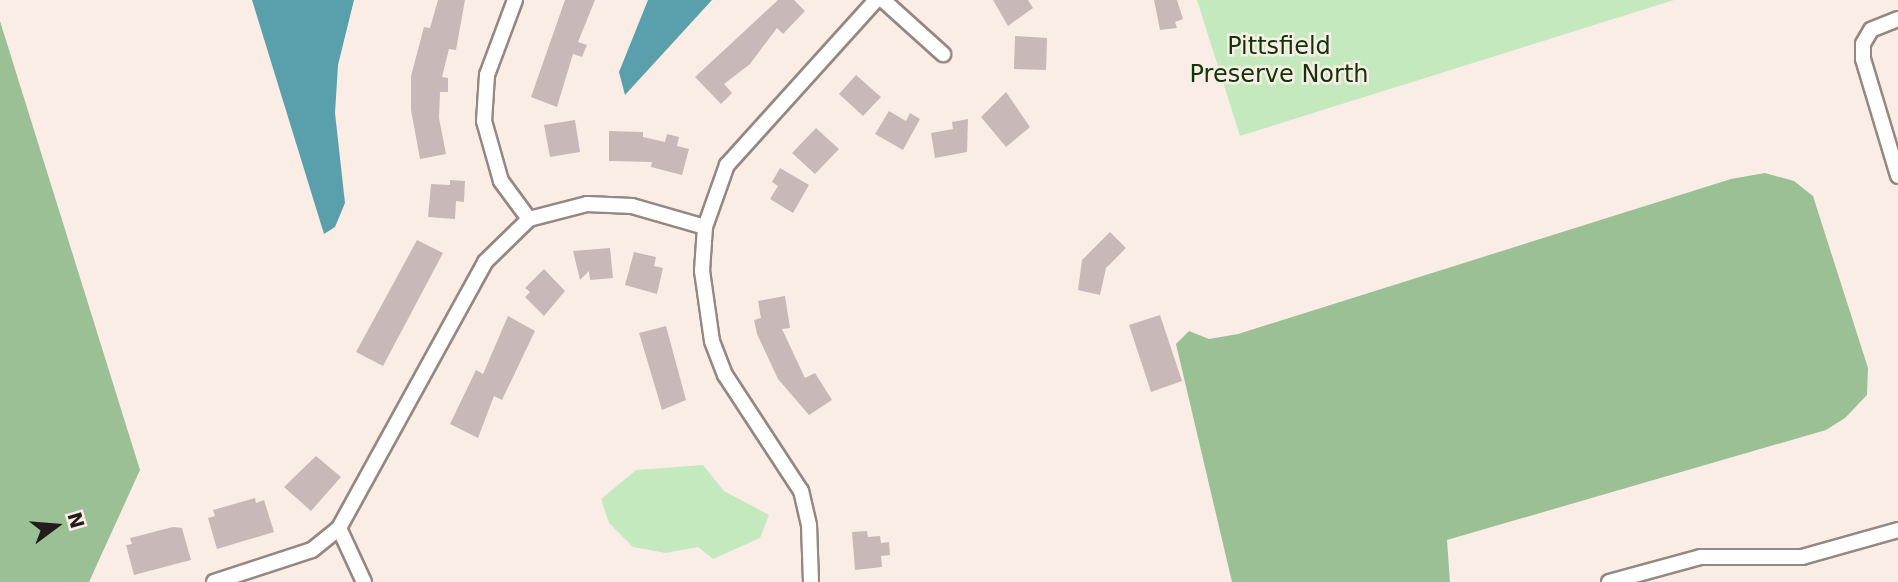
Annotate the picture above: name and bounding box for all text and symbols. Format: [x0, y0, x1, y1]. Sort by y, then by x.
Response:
park label: Pittsfield Preserve North [1189, 33, 1369, 89]
north arrow [21, 491, 91, 561]
text: N [63, 510, 89, 531]

